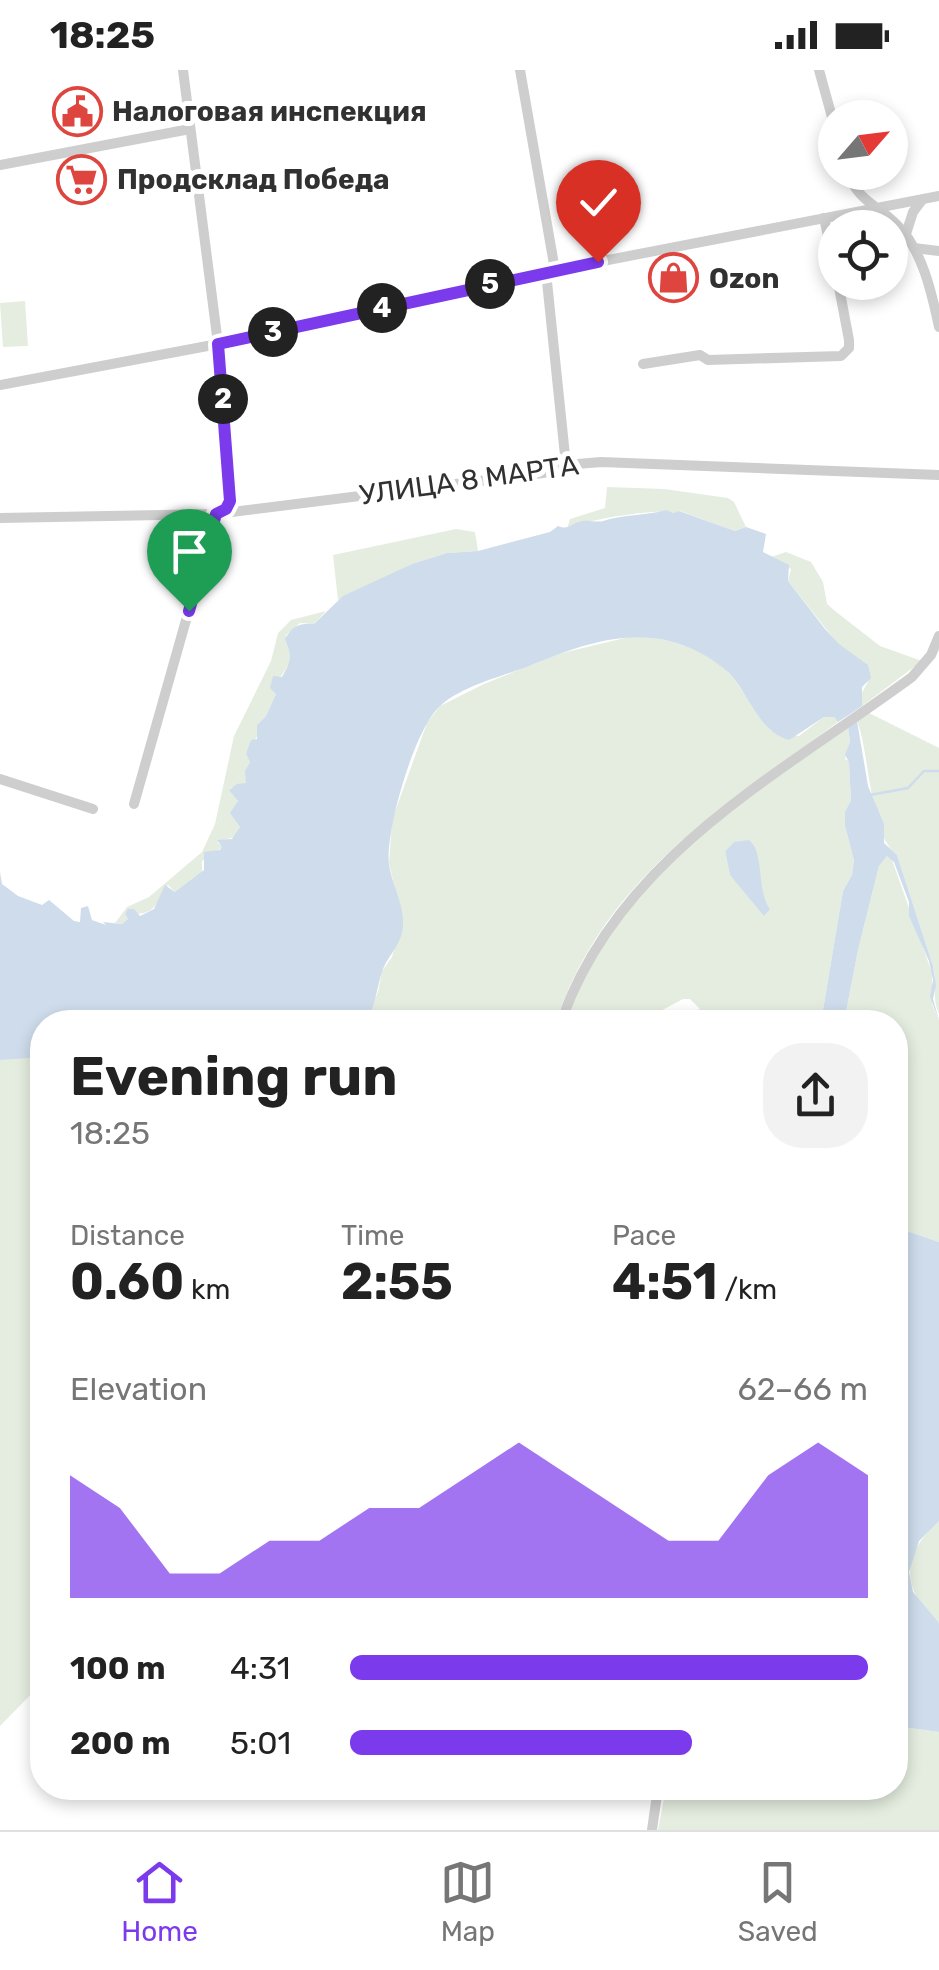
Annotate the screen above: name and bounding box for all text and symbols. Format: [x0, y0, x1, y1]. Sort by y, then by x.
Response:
text: 18:25 [50, 12, 155, 58]
public building icon: Налоговая инспекция [51, 85, 103, 137]
place label: Налоговая инспекция [112, 95, 427, 128]
north arrow [818, 100, 908, 190]
map controls [818, 100, 908, 300]
supermarket icon: Продсклад Победа [56, 153, 108, 205]
pin [556, 160, 641, 263]
place label: Продсклад Победа [117, 163, 390, 196]
icon: check [571, 175, 626, 230]
button: locate [818, 210, 908, 300]
shop icon: Ozon [648, 252, 700, 304]
pin: 5 [465, 259, 515, 309]
place label: Ozon [709, 262, 779, 295]
text: 5 [481, 267, 499, 300]
pin: 4 [357, 283, 407, 333]
text: 4 [372, 291, 392, 324]
pin: 3 [248, 307, 298, 357]
text: 3 [264, 315, 282, 348]
pin: 2 [198, 374, 248, 424]
text: 2 [214, 382, 232, 415]
street label: УЛИЦА 8 МАРТА [357, 448, 581, 512]
pin [147, 509, 232, 612]
icon: arrive [162, 524, 217, 579]
button: share [763, 1043, 868, 1148]
text: Evening run [70, 1044, 398, 1109]
text: 18:25 [70, 1114, 150, 1152]
text: Distance [70, 1219, 185, 1252]
text: Time [341, 1219, 404, 1252]
text: Pace [612, 1219, 676, 1252]
text: 0.60 [70, 1252, 184, 1312]
text: 2:55 [341, 1252, 453, 1312]
text: 4:51 [612, 1252, 718, 1312]
text: km [184, 1273, 230, 1306]
text: /km [718, 1273, 777, 1306]
text: Elevation [70, 1370, 207, 1408]
text: 62–66 m [737, 1370, 868, 1408]
text: 100 m [70, 1649, 166, 1687]
text: 4:31 [230, 1649, 290, 1687]
text: 200 m [70, 1724, 170, 1762]
text: 5:01 [230, 1724, 291, 1762]
tab: Home [121, 1855, 198, 1948]
tab: Map [440, 1855, 495, 1948]
tab: Saved [738, 1855, 818, 1948]

